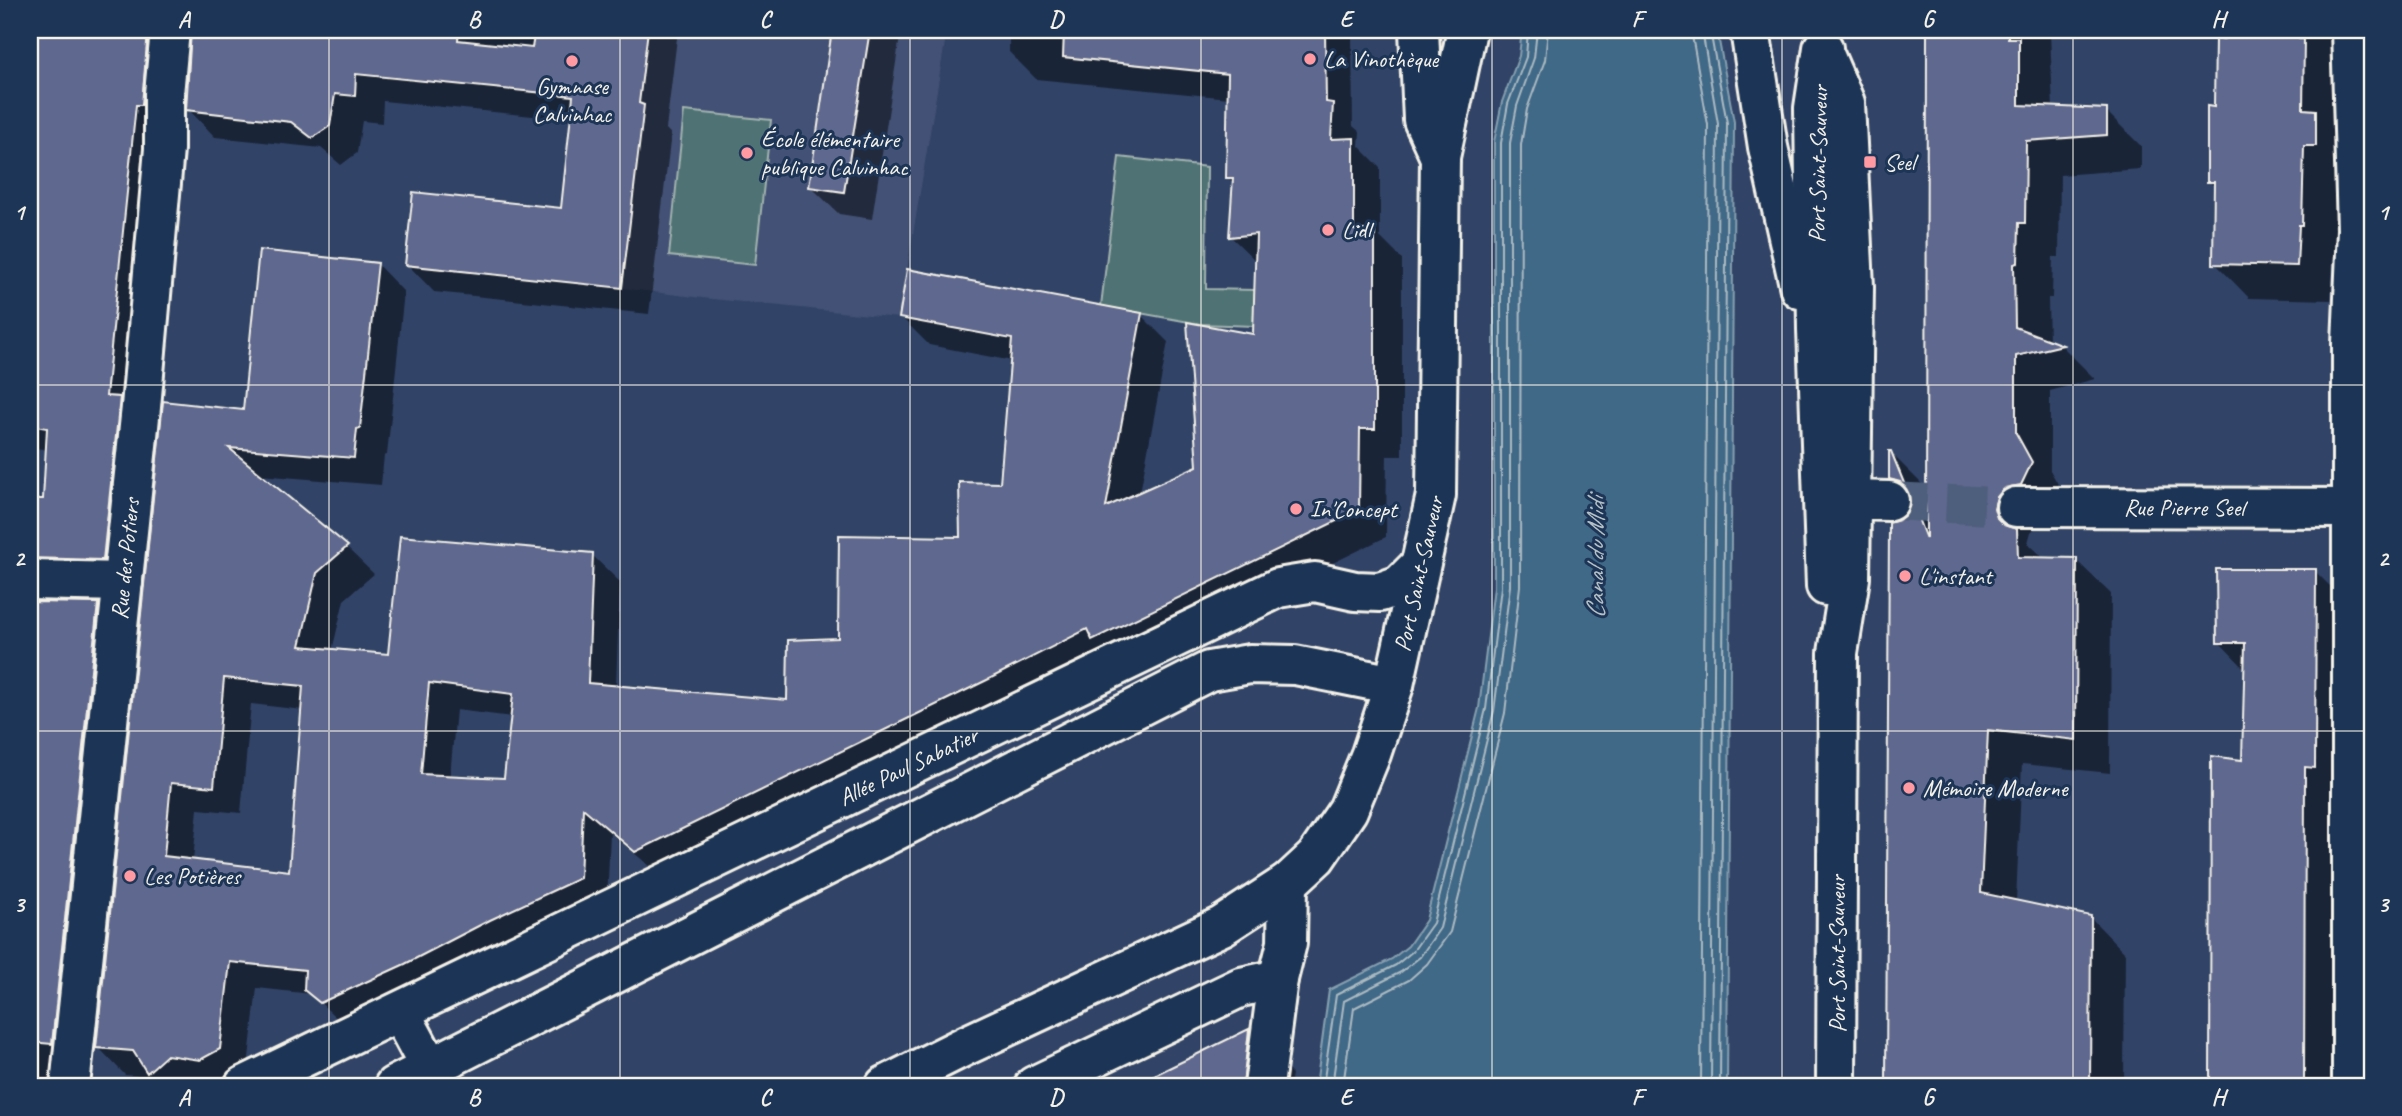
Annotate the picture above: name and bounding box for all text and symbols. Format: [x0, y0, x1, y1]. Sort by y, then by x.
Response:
text: A [178, 5, 192, 34]
text: B [468, 5, 482, 34]
text: C [760, 5, 774, 34]
text: D [1049, 5, 1065, 34]
text: E [1340, 5, 1356, 34]
text: F [1632, 5, 1648, 34]
text: G [1922, 5, 1937, 34]
text: H [2211, 5, 2229, 34]
place label: La Vinothèque [1324, 44, 1440, 74]
marker: La Vinothèque [1302, 51, 1318, 67]
marker: Gymnase Calvinhac [564, 53, 580, 69]
place label: Gymnase Calvinhac [533, 71, 613, 129]
street label: Port Saint-Sauveur [1802, 83, 1834, 243]
place label: École élémentaire publique Calvinhac [761, 124, 909, 182]
marker: École élémentaire publique Calvinhac [739, 145, 755, 161]
place label: Seel [1884, 147, 1919, 177]
marker: Seel [1862, 154, 1878, 170]
text: 1 [14, 198, 27, 227]
text: 1 [2378, 198, 2391, 227]
place label: Lidl [1342, 215, 1374, 245]
marker: Lidl [1320, 222, 1336, 238]
street label: Port Saint-Sauveur [1387, 491, 1451, 654]
water label: Canal du Midi [1579, 491, 1612, 619]
street label: Rue Pierre Seel [2124, 492, 2248, 523]
place label: In'Concept [1310, 494, 1399, 524]
street label: Rue des Potiers [104, 495, 147, 621]
marker: In'Concept [1288, 501, 1304, 517]
text: 2 [14, 544, 27, 573]
text: 2 [2378, 544, 2391, 573]
place label: L'instant [1919, 561, 1994, 591]
marker: L'instant [1897, 568, 1913, 584]
street label: Allée Paul Sabatier [833, 719, 985, 812]
place label: Mémoire Moderne [1923, 773, 2070, 803]
marker: Mémoire Moderne [1901, 780, 1917, 796]
place label: Les Potières [144, 861, 242, 891]
marker: Les Potières [122, 868, 138, 884]
street label: Port Saint-Sauveur [1822, 873, 1852, 1033]
text: 3 [14, 890, 27, 919]
text: 3 [2378, 890, 2391, 919]
text: A [178, 1083, 192, 1112]
text: B [468, 1083, 482, 1112]
text: C [760, 1083, 774, 1112]
text: D [1049, 1083, 1065, 1112]
text: E [1340, 1083, 1356, 1112]
text: F [1632, 1083, 1648, 1112]
text: G [1922, 1083, 1937, 1112]
text: H [2211, 1083, 2229, 1112]

